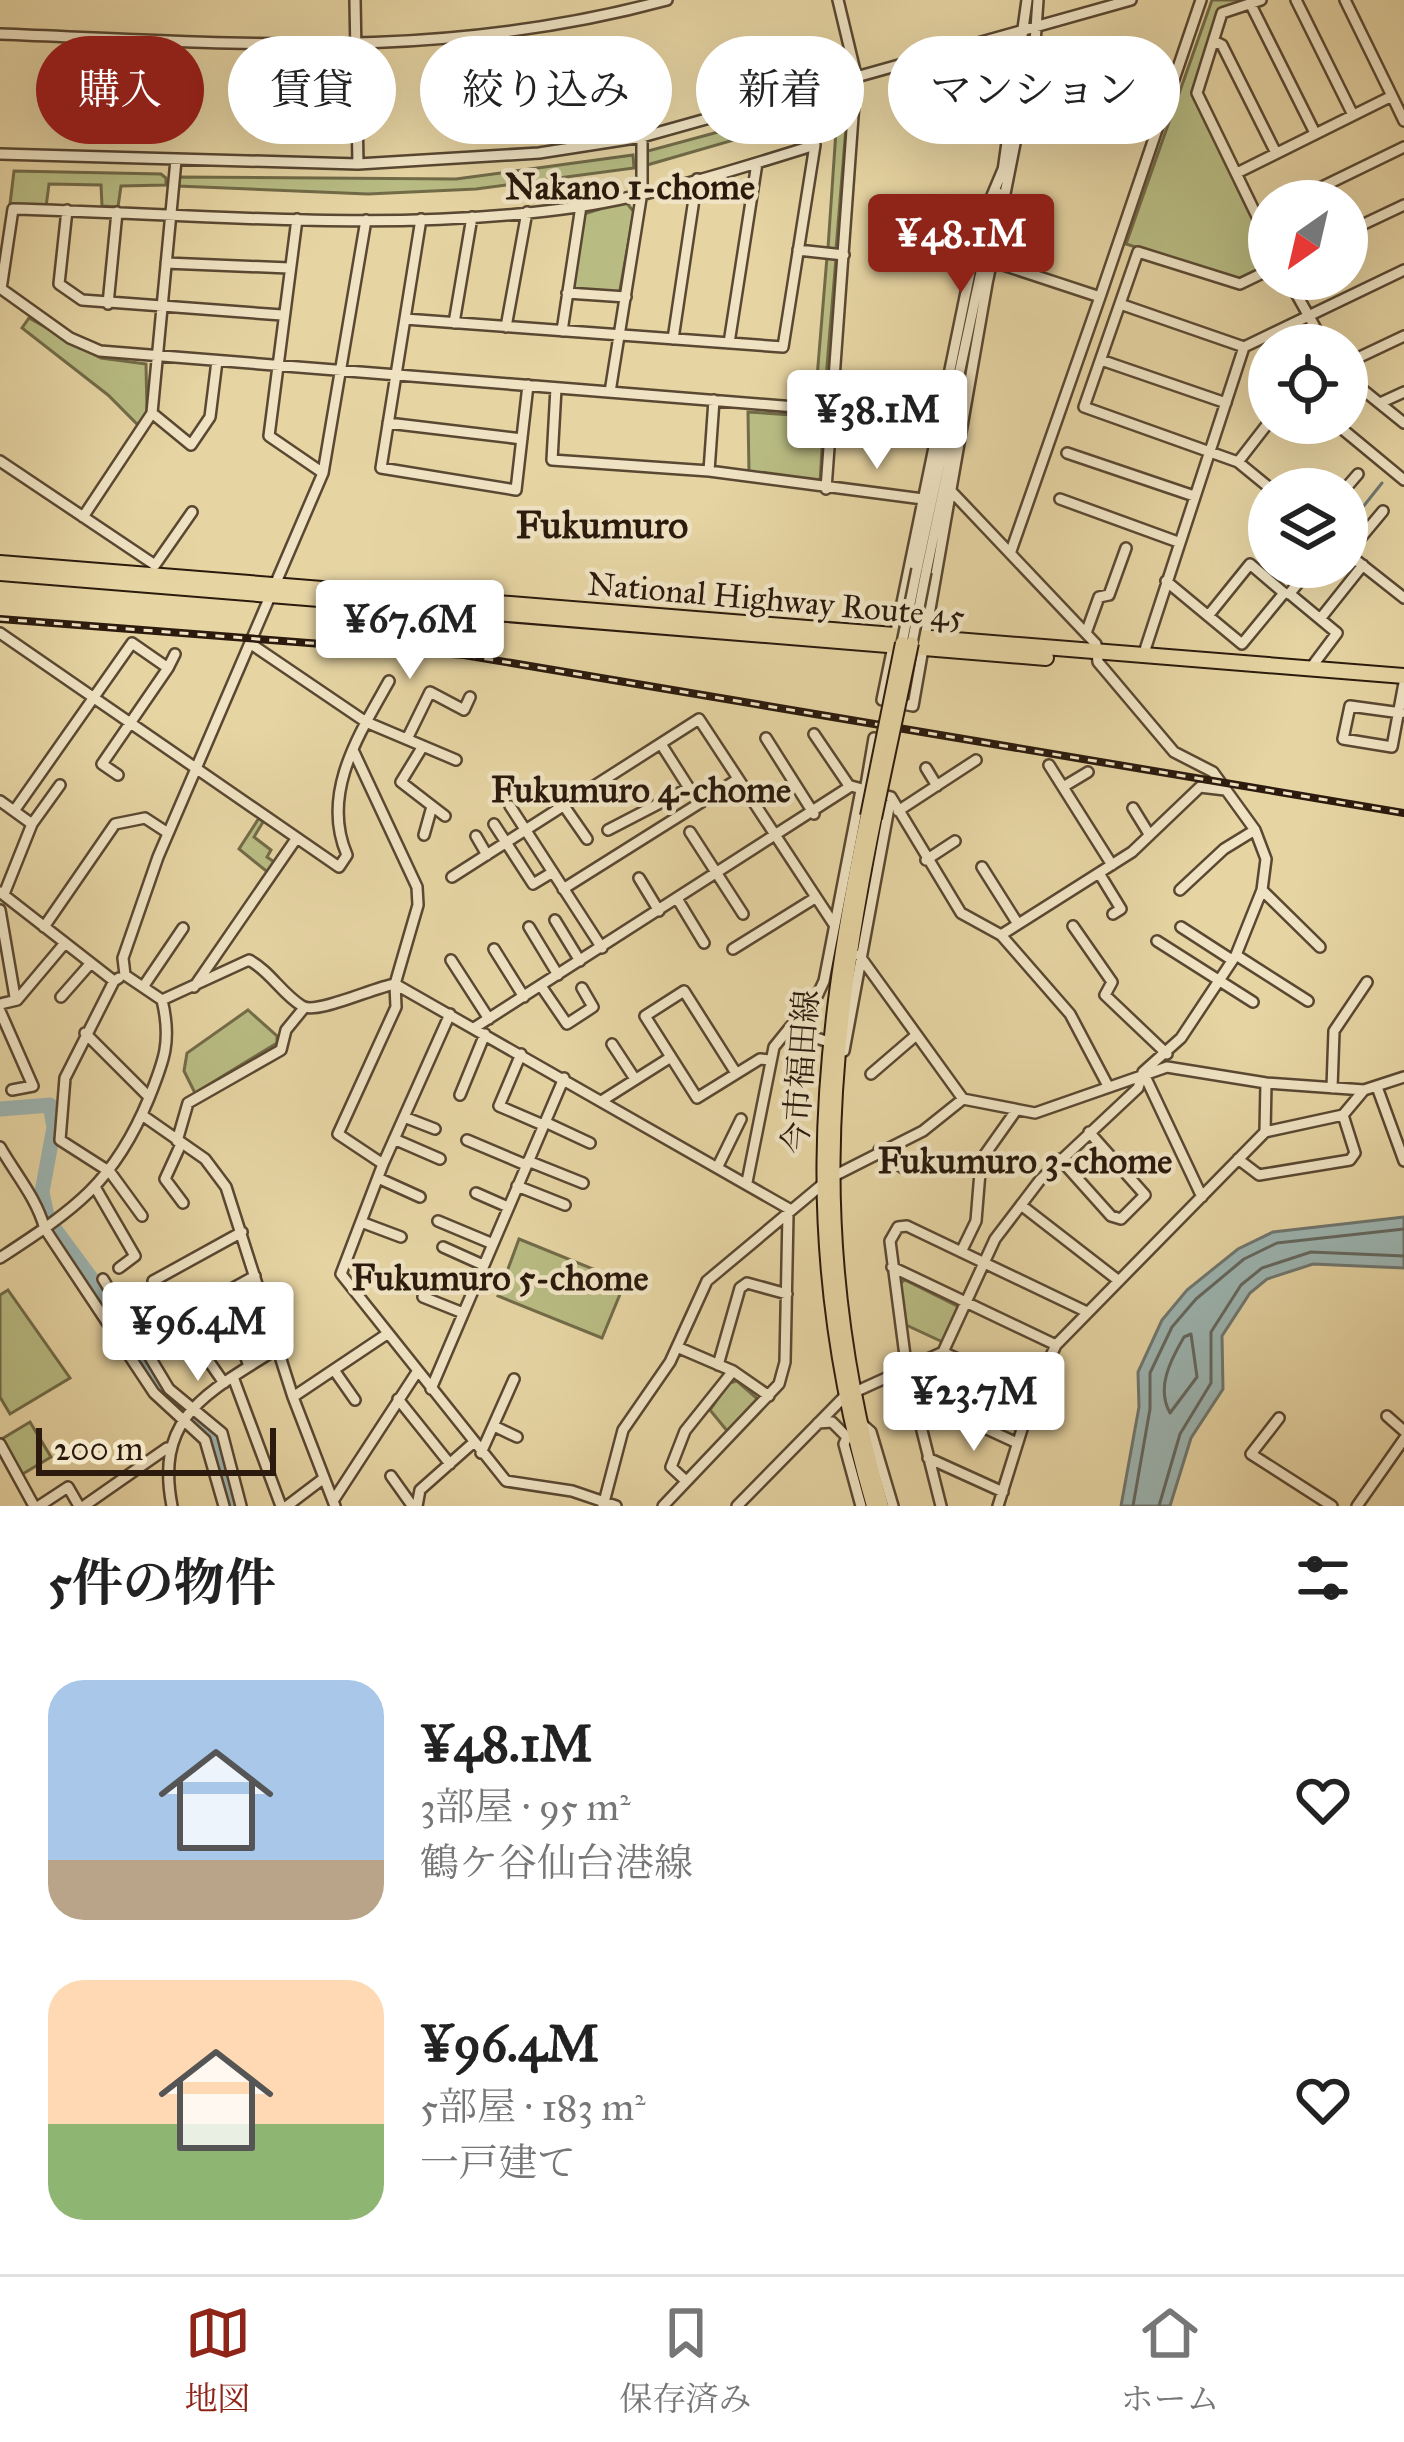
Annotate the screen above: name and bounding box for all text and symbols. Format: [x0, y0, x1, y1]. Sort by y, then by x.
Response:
chip: 購入 [36, 36, 204, 144]
chip: 賃貸 [228, 36, 396, 144]
chip: 絞り込み [420, 36, 672, 144]
chip: 新着 [696, 36, 864, 144]
chip: マンション [888, 36, 1180, 144]
district label: Nakano 1-chome [505, 165, 755, 209]
north arrow [1248, 180, 1368, 300]
map controls [1248, 180, 1368, 588]
pin: ¥48.1M [863, 194, 1059, 296]
text: ¥48.1M [895, 209, 1027, 257]
button: locate [1248, 324, 1368, 444]
pin: ¥38.1M [779, 370, 975, 472]
text: ¥38.1M [814, 385, 940, 433]
button: layers [1248, 468, 1368, 588]
district label: Fukumuro [516, 501, 688, 549]
street label: National Highway Route 45 [586, 564, 966, 636]
pin: ¥67.6M [312, 580, 508, 682]
text: ¥67.6M [343, 595, 477, 643]
district label: Fukumuro 4-chome [491, 768, 791, 812]
street label: 今市福田線 [775, 988, 827, 1156]
district label: Fukumuro 3-chome [878, 1139, 1172, 1183]
district label: Fukumuro 5-chome [352, 1256, 648, 1300]
pin: ¥96.4M [100, 1282, 296, 1384]
text: ¥96.4M [130, 1297, 266, 1345]
pin: ¥23.7M [876, 1352, 1072, 1454]
text: ¥23.7M [910, 1367, 1038, 1415]
scale bar [36, 1422, 276, 1475]
text: 200 m [54, 1429, 144, 1469]
icon: filters [1290, 1545, 1356, 1611]
text: 5件の物件 [48, 1552, 276, 1614]
text: ¥48.1M [420, 1713, 592, 1775]
icon: home [144, 1728, 288, 1872]
icon: heart [1290, 1767, 1356, 1833]
text: 3部屋 · 95 m² [420, 1783, 630, 1831]
text: 鶴ケ谷仙台港線 [420, 1839, 693, 1887]
text: ¥96.4M [420, 2013, 599, 2075]
icon: home [144, 2028, 288, 2172]
icon: heart [1290, 2067, 1356, 2133]
text: 5部屋 · 183 m² [420, 2083, 646, 2131]
text: 一戸建て [420, 2139, 576, 2187]
tab: 地図 [185, 2300, 251, 2419]
tab: 保存済み [620, 2300, 752, 2419]
tab: ホーム [1121, 2300, 1220, 2419]

